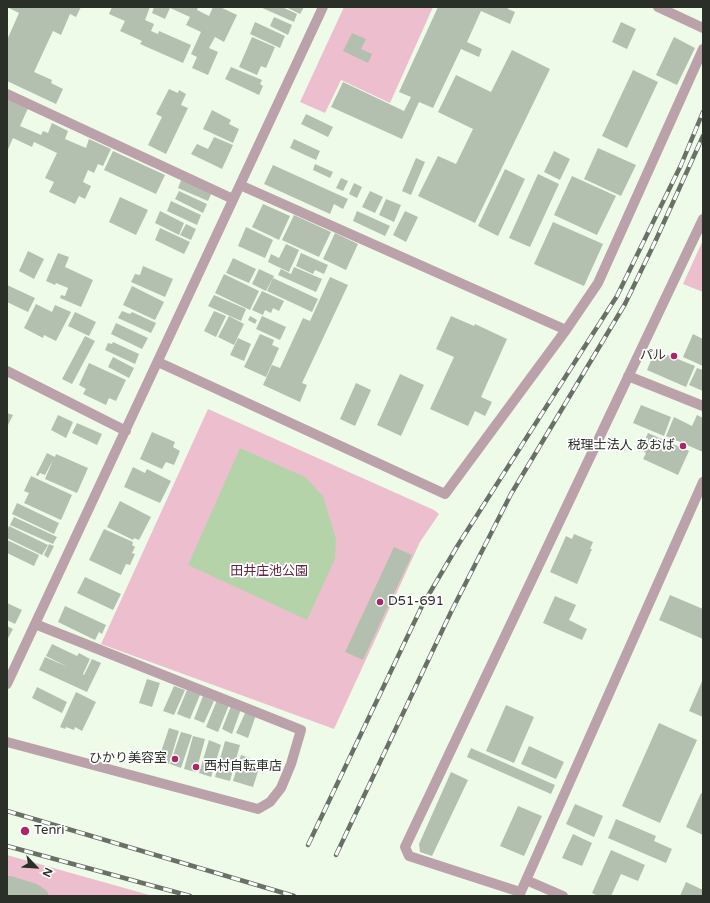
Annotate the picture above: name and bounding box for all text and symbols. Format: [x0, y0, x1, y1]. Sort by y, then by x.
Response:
place label: パル [640, 348, 666, 364]
marker: パル [669, 351, 679, 361]
place label: 税理士法人 あおば [568, 438, 675, 454]
marker: 税理士法人 あおば [678, 441, 688, 451]
park label: 田井庄池公園 [230, 564, 308, 580]
place label: D51-691 [388, 594, 444, 610]
marker: D51-691 [375, 597, 385, 607]
place label: ひかり美容室 [89, 751, 167, 767]
marker: ひかり美容室 [170, 754, 180, 764]
place label: 西村自転車店 [204, 759, 282, 775]
marker: 西村自転車店 [191, 762, 201, 772]
place label: Tenri [34, 823, 65, 839]
marker: Tenri [19, 825, 31, 837]
north arrow [16, 847, 56, 887]
text: N [40, 866, 55, 879]

